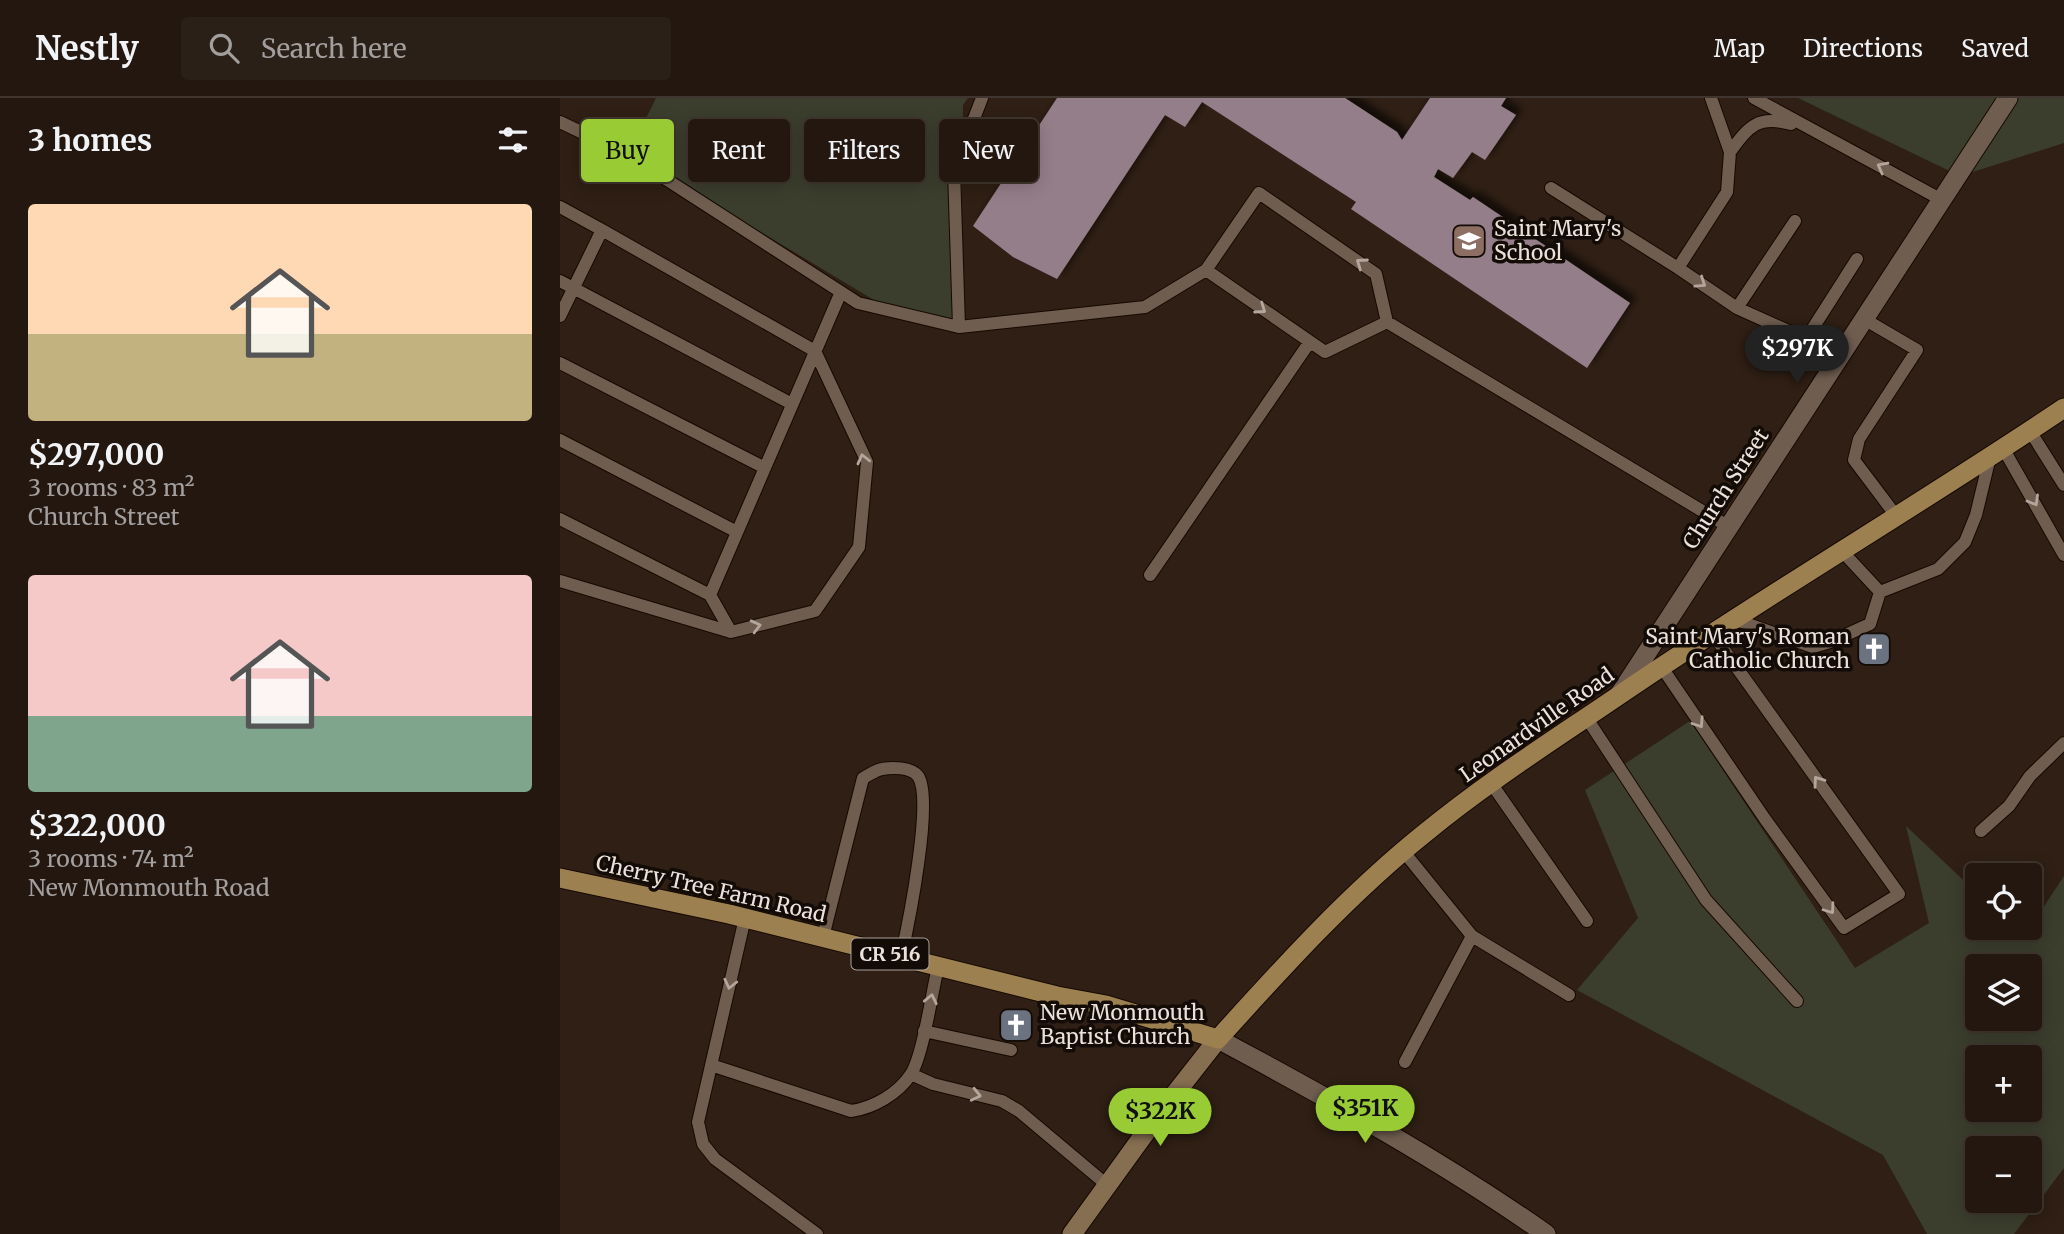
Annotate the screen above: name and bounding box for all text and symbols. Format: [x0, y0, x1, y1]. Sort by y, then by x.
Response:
search box [181, 17, 671, 80]
text: Nestly [35, 28, 139, 69]
icon: search [205, 29, 243, 67]
text: Search here [261, 32, 407, 65]
text: Map [1714, 33, 1765, 64]
text: Directions [1803, 33, 1923, 64]
text: Saved [1961, 33, 2029, 64]
chip: Buy [581, 119, 674, 182]
chip: Rent [688, 119, 790, 182]
chip: Filters [804, 119, 925, 182]
chip: New [939, 119, 1038, 182]
text: 3 homes [28, 121, 152, 159]
icon: filters [494, 121, 532, 159]
one-way arrow [1876, 162, 1889, 176]
place label: Saint Mary's School [1494, 215, 1621, 266]
school or university icon: Saint Mary's School [1450, 222, 1488, 260]
icon: home [217, 250, 343, 376]
one-way arrow [1355, 258, 1368, 271]
one-way arrow [1693, 275, 1706, 288]
one-way arrow [1253, 301, 1266, 313]
pin: $297K [1748, 326, 1846, 385]
text: $297K [1761, 333, 1833, 362]
street label: Church Street [1677, 423, 1775, 554]
text: $297,000 [28, 435, 164, 473]
one-way arrow [857, 454, 872, 466]
text: 3 rooms · 83 m² [28, 473, 194, 502]
one-way arrow [2026, 494, 2039, 507]
text: Church Street [28, 502, 179, 531]
one-way arrow [750, 619, 762, 634]
icon: home [217, 621, 343, 747]
place label: Saint Mary's Roman Catholic Church [1645, 623, 1850, 674]
church icon: Saint Mary's Roman Catholic Church [1855, 630, 1893, 668]
street label: Leonardville Road [1454, 661, 1619, 788]
one-way arrow [1691, 715, 1704, 728]
one-way arrow [1813, 776, 1826, 789]
text: $322,000 [28, 806, 166, 844]
text: 3 rooms · 74 m² [28, 844, 194, 873]
street label: Cherry Tree Farm Road [593, 849, 829, 928]
map controls [1965, 863, 2042, 1213]
button: locate [1965, 863, 2042, 940]
text: New Monmouth Road [28, 873, 270, 902]
one-way arrow [1822, 901, 1834, 914]
road number: CR 516 [852, 939, 928, 970]
button: layers [1965, 954, 2042, 1031]
one-way arrow [723, 978, 738, 990]
one-way arrow [922, 993, 937, 1005]
place label: New Monmouth Baptist Church [1040, 999, 1205, 1050]
church icon: New Monmouth Baptist Church [997, 1006, 1035, 1044]
button: + [1965, 1045, 2042, 1122]
pin: $351K [1316, 1086, 1414, 1145]
one-way arrow [970, 1087, 982, 1101]
pin: $322K [1111, 1088, 1209, 1148]
text: $351K [1332, 1093, 1398, 1122]
text: $322K [1125, 1096, 1195, 1125]
button: − [1965, 1136, 2042, 1213]

